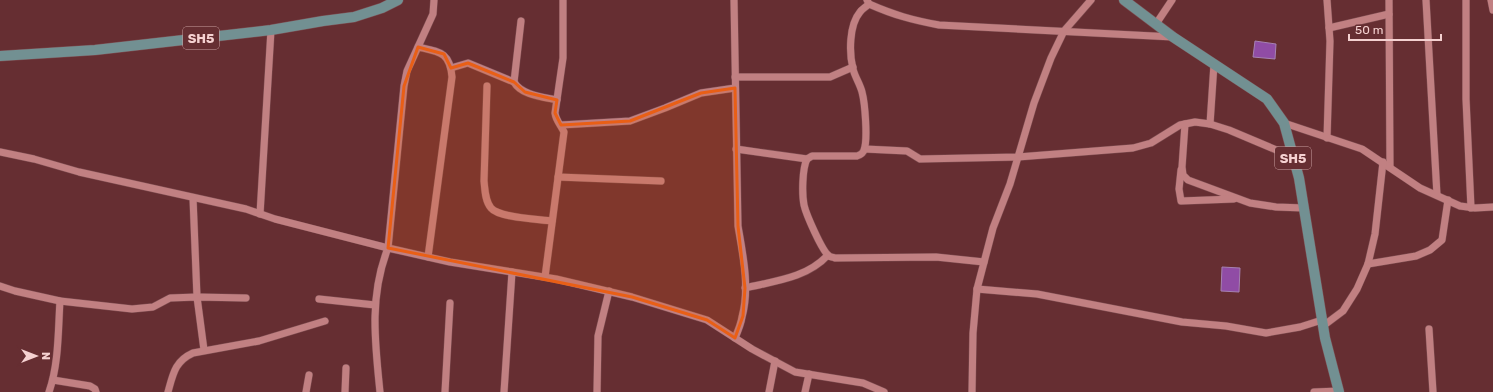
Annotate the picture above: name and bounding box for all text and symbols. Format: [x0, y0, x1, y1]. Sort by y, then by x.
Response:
scale bar [1349, 16, 1441, 42]
text: 50 m [1355, 23, 1383, 37]
road number: SH5 [183, 27, 219, 49]
road number: SH5 [1275, 147, 1311, 169]
north arrow [16, 336, 56, 376]
text: N [39, 352, 52, 360]

